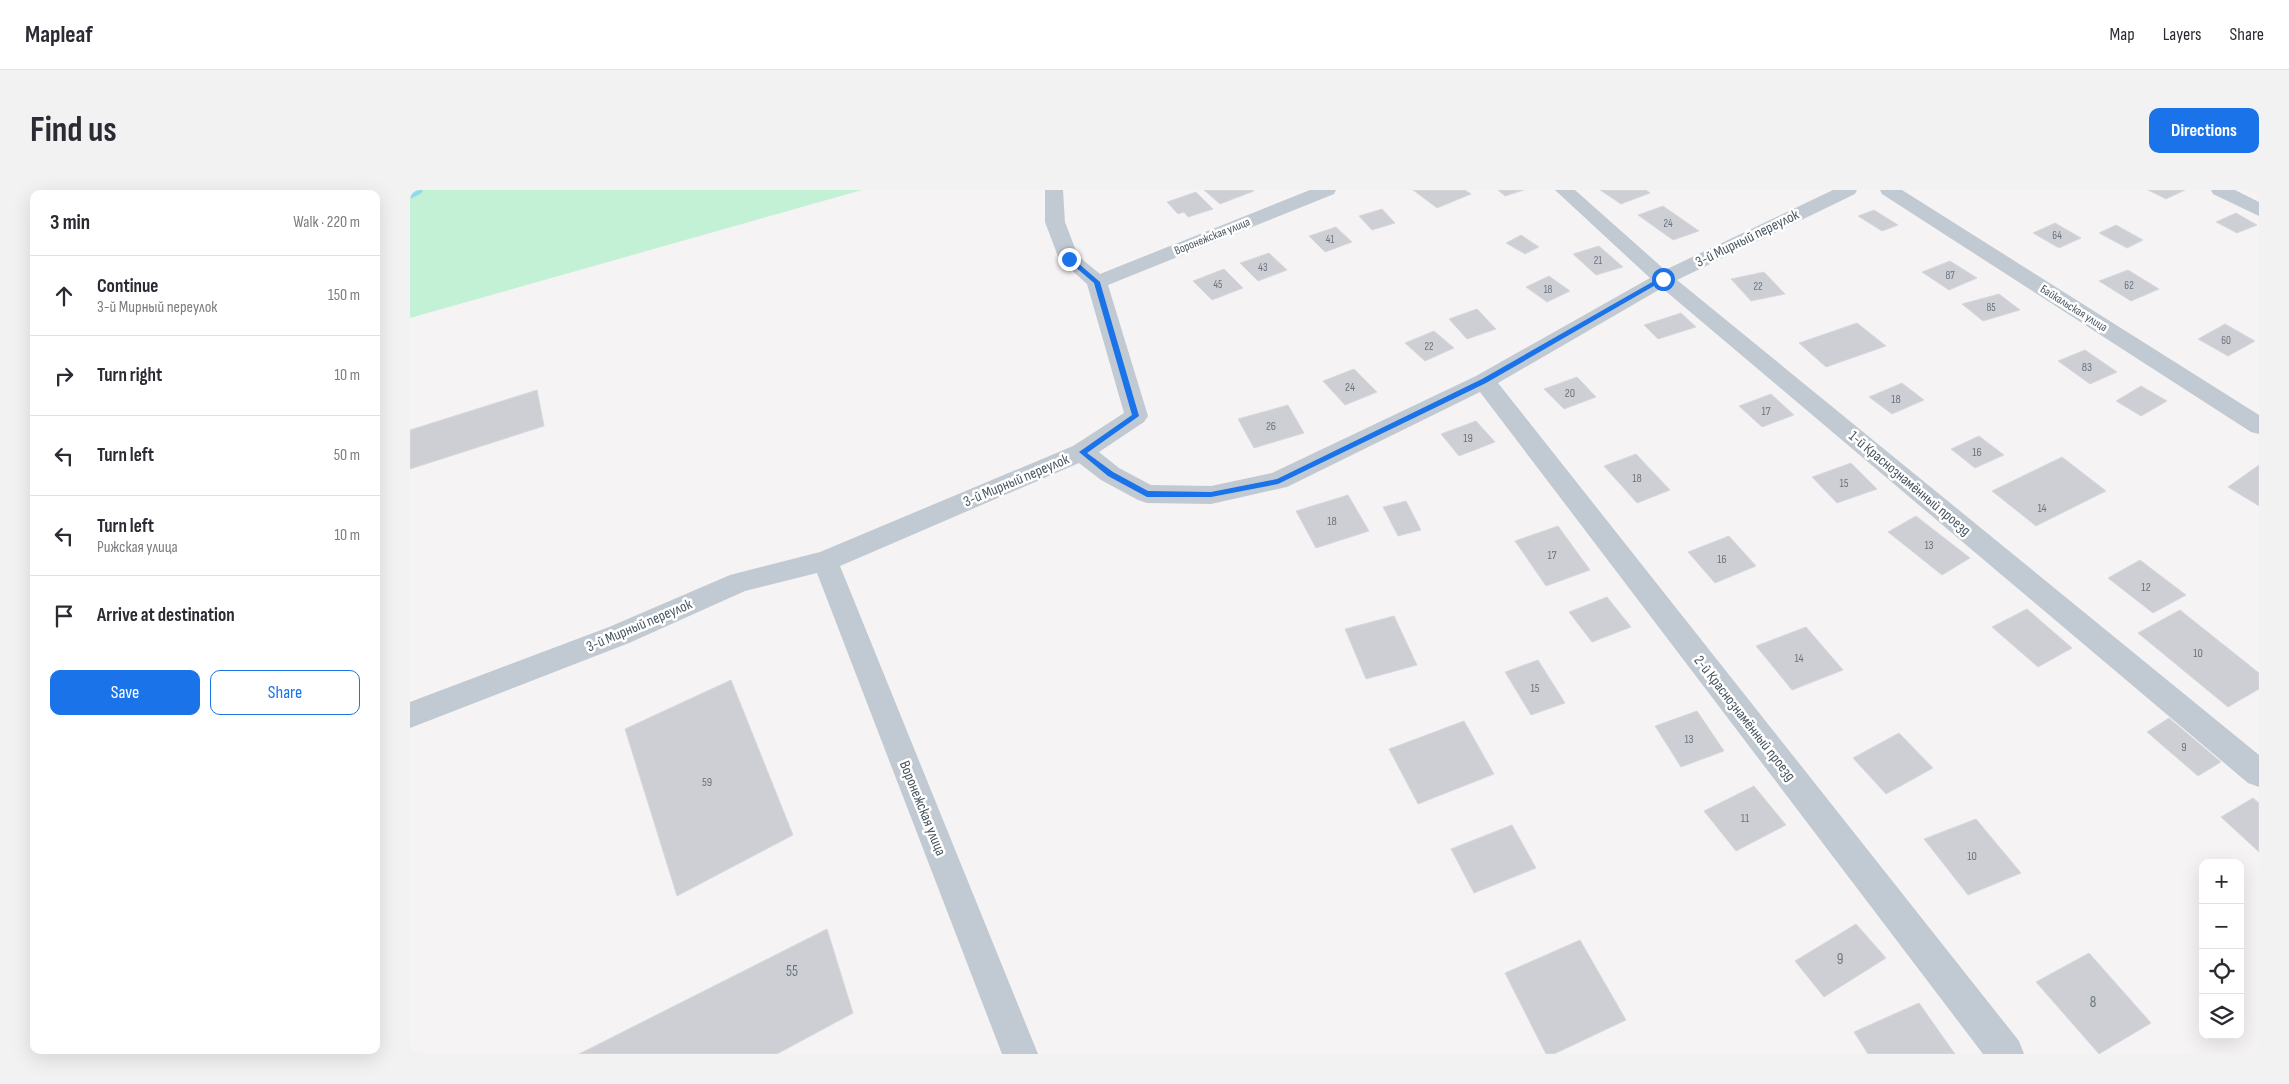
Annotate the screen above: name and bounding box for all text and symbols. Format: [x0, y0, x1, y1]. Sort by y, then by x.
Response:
text: Mapleaf [25, 20, 93, 49]
text: Map [2110, 24, 2135, 45]
text: Layers [2163, 24, 2202, 45]
text: Share [2230, 24, 2264, 45]
button: Directions [2149, 108, 2259, 153]
text: Find us [30, 109, 117, 152]
street label: 3-й Мирный переулок [1692, 205, 1802, 272]
text: 3 min [50, 210, 90, 235]
text: Walk · 220 m [293, 213, 360, 232]
street label: Воронежская улица [1172, 214, 1253, 258]
house number: 24 [1663, 217, 1673, 230]
house number: 64 [2052, 229, 2062, 242]
house number: 41 [1326, 233, 1334, 246]
route end [1058, 248, 1081, 271]
house number: 21 [1594, 254, 1602, 267]
house number: 43 [1258, 261, 1268, 274]
route start [1652, 268, 1675, 291]
house number: 87 [1945, 269, 1955, 282]
text: Continue [97, 275, 158, 298]
house number: 45 [1213, 278, 1223, 291]
house number: 62 [2124, 279, 2134, 292]
house number: 22 [1753, 280, 1763, 293]
icon: ahead [50, 282, 78, 310]
street label: Байкальская улица [2037, 282, 2110, 335]
house number: 18 [1544, 283, 1553, 296]
text: 150 m [328, 286, 360, 305]
text: 3-й Мирный переулок [97, 298, 217, 317]
house number: 85 [1986, 301, 1996, 314]
house number: 60 [2221, 334, 2231, 347]
house number: 22 [1424, 340, 1434, 353]
house number: 83 [2082, 360, 2092, 375]
icon: right [50, 362, 78, 390]
text: Turn right [97, 364, 162, 387]
text: 10 m [334, 366, 360, 385]
house number: 24 [1345, 380, 1355, 395]
house number: 20 [1565, 386, 1575, 401]
house number: 18 [1891, 392, 1901, 407]
house number: 17 [1762, 404, 1771, 419]
house number: 26 [1266, 419, 1276, 434]
street label: 1-й Краснознамённый проезд [1845, 427, 1975, 540]
house number: 19 [1463, 431, 1473, 446]
icon: left [50, 442, 78, 470]
text: Turn left [97, 444, 154, 467]
house number: 16 [1972, 445, 1982, 460]
text: 50 m [334, 446, 360, 465]
street label: 3-й Мирный переулок [961, 450, 1072, 511]
house number: 18 [1632, 471, 1642, 486]
house number: 15 [1839, 476, 1849, 491]
house number: 14 [2037, 501, 2047, 516]
house number: 18 [1327, 514, 1337, 529]
text: Turn left [97, 515, 154, 538]
icon: left [50, 522, 78, 550]
text: 10 m [334, 526, 360, 545]
text: Рижская улица [97, 538, 178, 557]
house number: 13 [1924, 538, 1934, 553]
house number: 17 [1548, 548, 1557, 563]
house number: 16 [1717, 552, 1727, 567]
house number: 12 [2141, 580, 2151, 595]
street label: 3-й Мирный переулок [584, 595, 695, 656]
icon: arrive [50, 602, 78, 630]
text: Arrive at destination [97, 604, 235, 627]
house number: 10 [2193, 646, 2203, 661]
house number: 14 [1794, 651, 1804, 666]
street label: 2-й Краснознамённый проезд [1690, 652, 1800, 785]
button: Save [50, 670, 200, 715]
button: Share [210, 670, 360, 715]
house number: 15 [1530, 681, 1540, 696]
house number: 13 [1684, 732, 1694, 747]
house number: 9 [2181, 740, 2187, 755]
street label: Воронежская улица [895, 758, 950, 859]
house number: 59 [702, 775, 712, 790]
house number: 11 [1741, 811, 1750, 826]
house number: 10 [1967, 849, 1977, 864]
map controls [2199, 859, 2244, 1039]
button: + [2199, 859, 2244, 904]
button: − [2199, 904, 2244, 949]
button: locate [2199, 949, 2244, 994]
house number: 9 [1837, 950, 1843, 969]
house number: 55 [786, 962, 798, 981]
house number: 8 [2090, 993, 2096, 1012]
button: layers [2199, 994, 2244, 1039]

